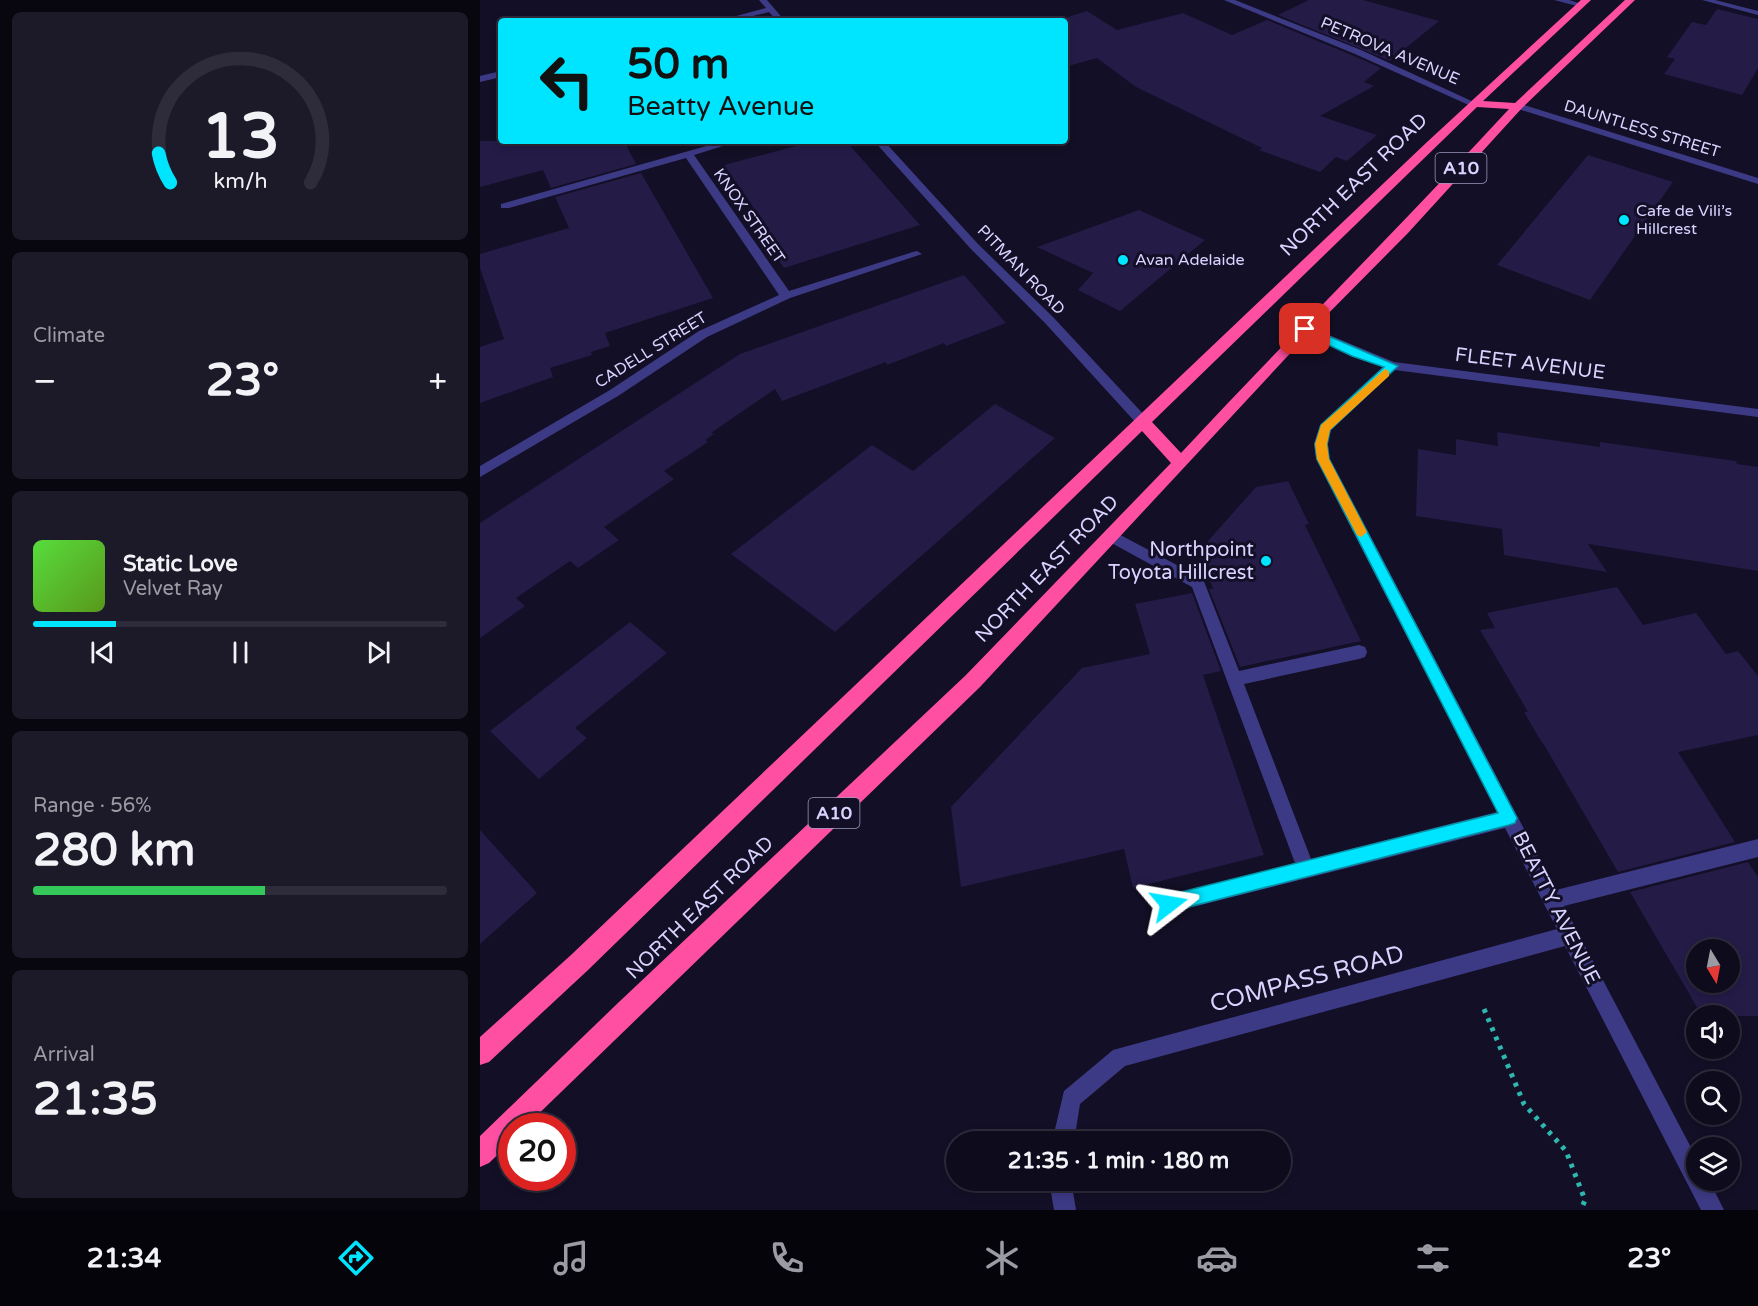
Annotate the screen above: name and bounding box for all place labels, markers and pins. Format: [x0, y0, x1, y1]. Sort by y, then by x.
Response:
place label: Cafe de Vili’s Hillcrest [1636, 201, 1732, 239]
marker: Cafe de Vili’s Hillcrest [1617, 213, 1631, 227]
place label: Avan Adelaide [1135, 250, 1245, 270]
marker: Avan Adelaide [1116, 253, 1130, 267]
pin [1279, 303, 1330, 354]
place label: Northpoint Toyota Hillcrest [1108, 538, 1254, 585]
marker: Northpoint Toyota Hillcrest [1259, 554, 1273, 568]

